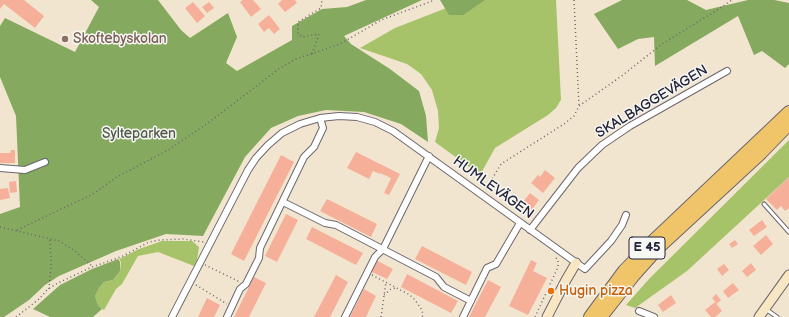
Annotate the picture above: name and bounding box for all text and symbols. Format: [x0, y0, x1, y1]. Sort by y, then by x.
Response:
place label: Skoftebyskolan [73, 31, 167, 47]
marker: Skoftebyskolan [60, 34, 70, 44]
street label: SKALBAGGEVÄGEN [593, 62, 711, 142]
park label: Sylteparken [102, 126, 176, 142]
street label: HUMLEVÄGEN [449, 153, 537, 223]
road number: E 45 [629, 237, 665, 259]
place label: Hugin pizza [559, 283, 633, 299]
marker: Hugin pizza [546, 286, 556, 296]

